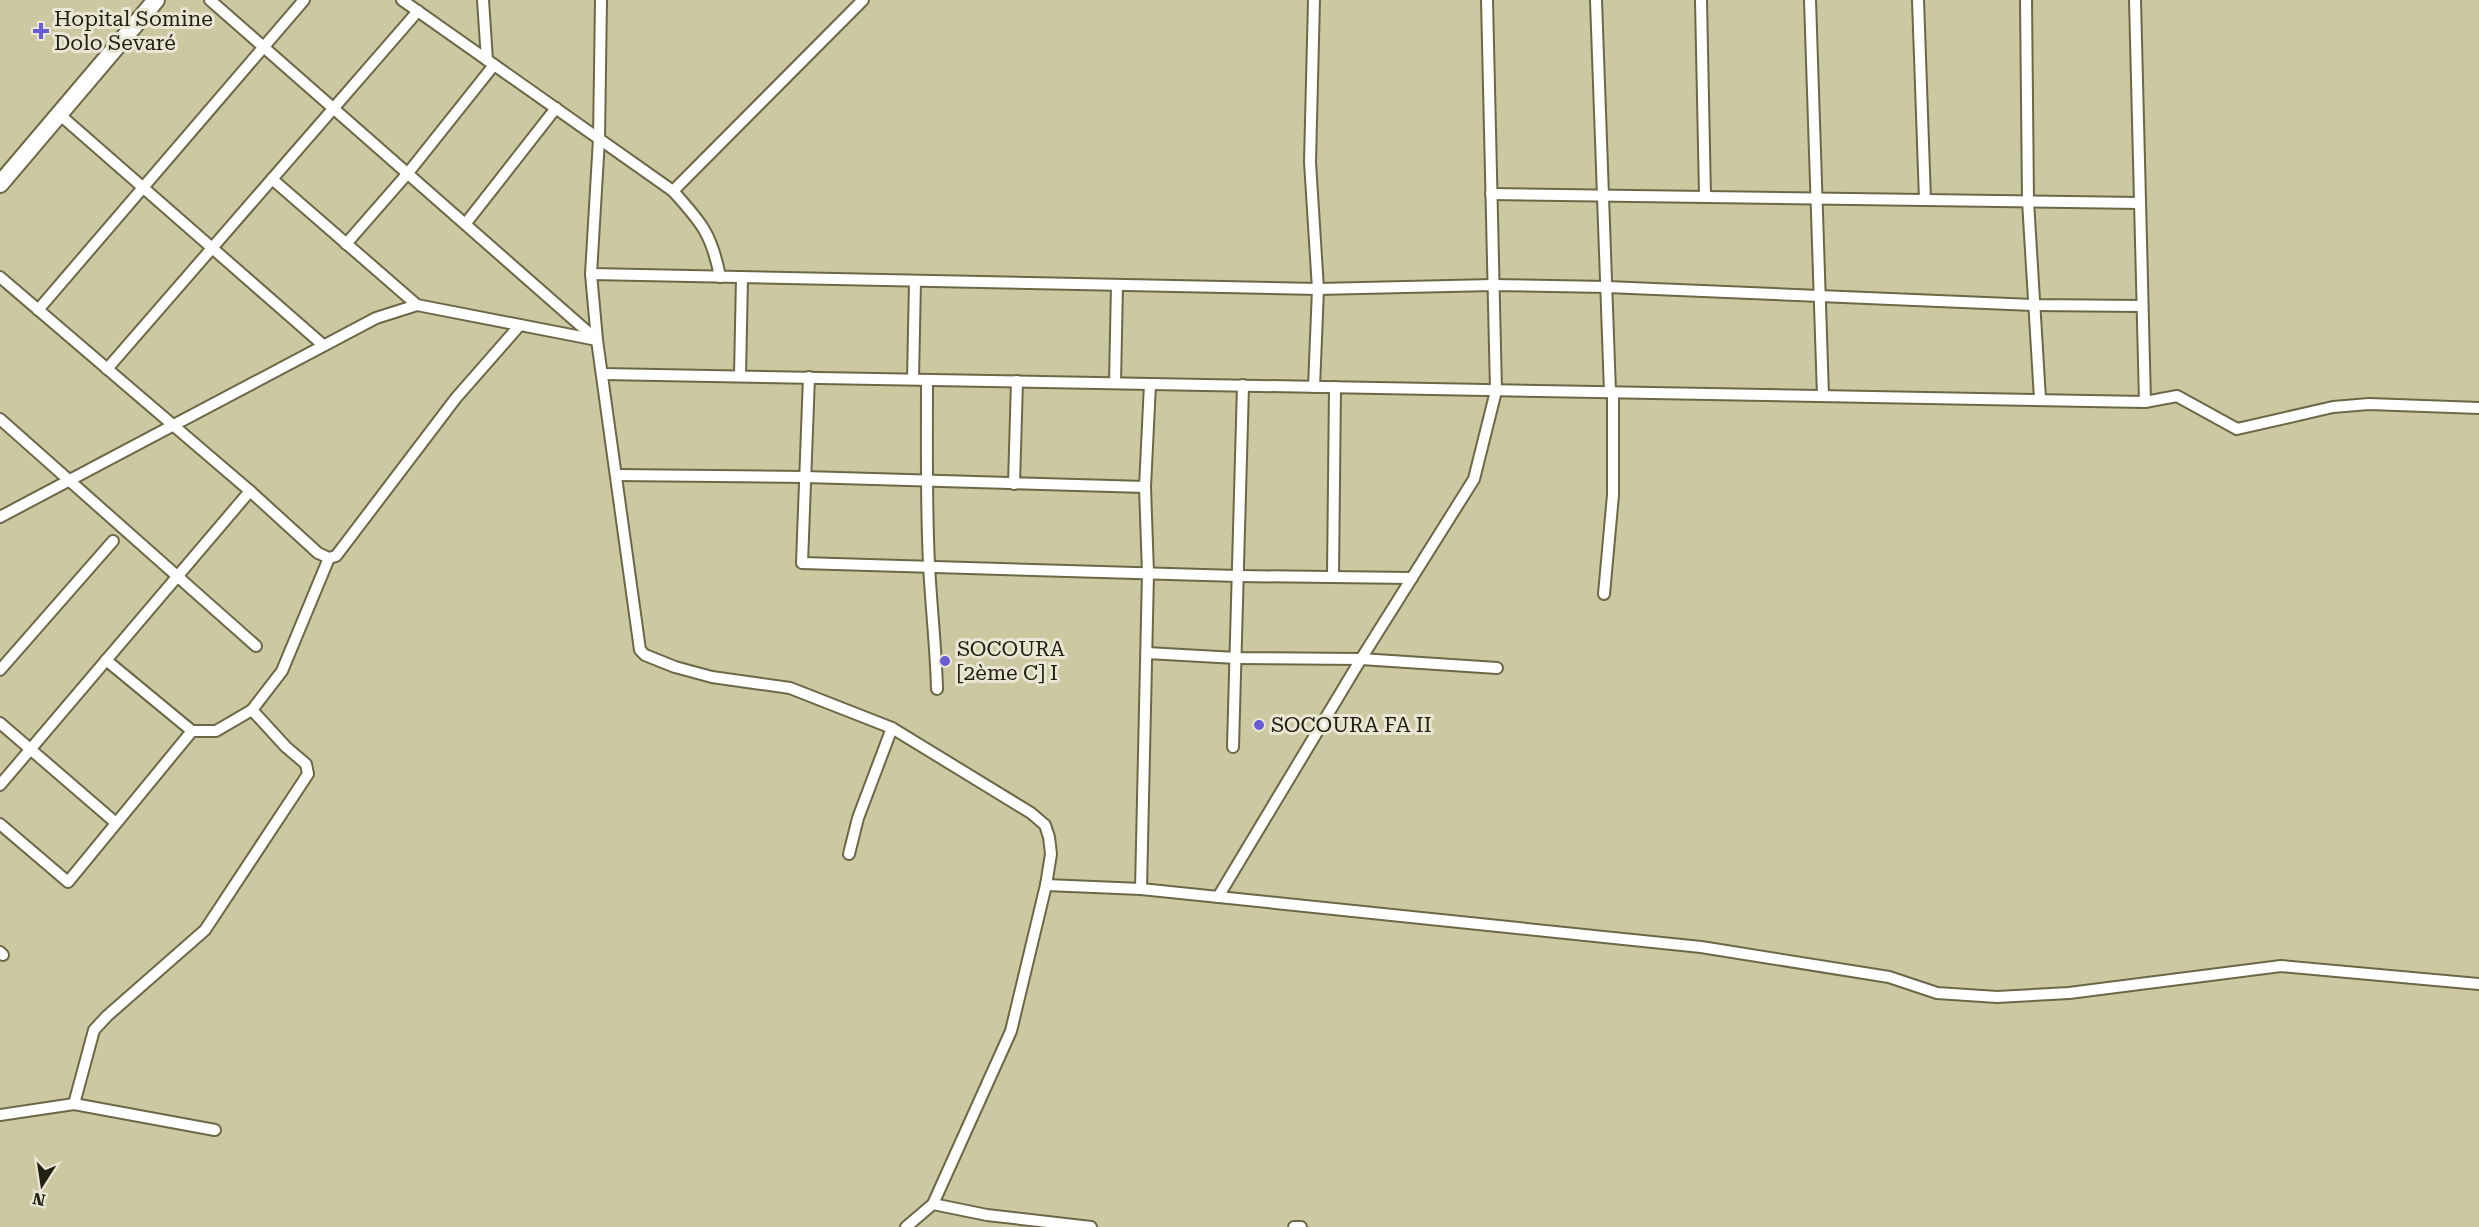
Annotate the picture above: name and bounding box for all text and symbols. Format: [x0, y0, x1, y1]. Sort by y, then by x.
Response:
place label: Hopital Somine Dolo Sevaré [54, 7, 213, 55]
marker: Hopital Somine Dolo Sevaré [32, 22, 50, 40]
place label: SOCOURA [2ème C] I [957, 637, 1065, 685]
marker: SOCOURA [2ème C] I [938, 654, 952, 668]
place label: SOCOURA FA II [1271, 713, 1432, 737]
marker: SOCOURA FA II [1252, 718, 1266, 732]
north arrow [12, 1155, 72, 1215]
text: N [31, 1189, 47, 1210]

